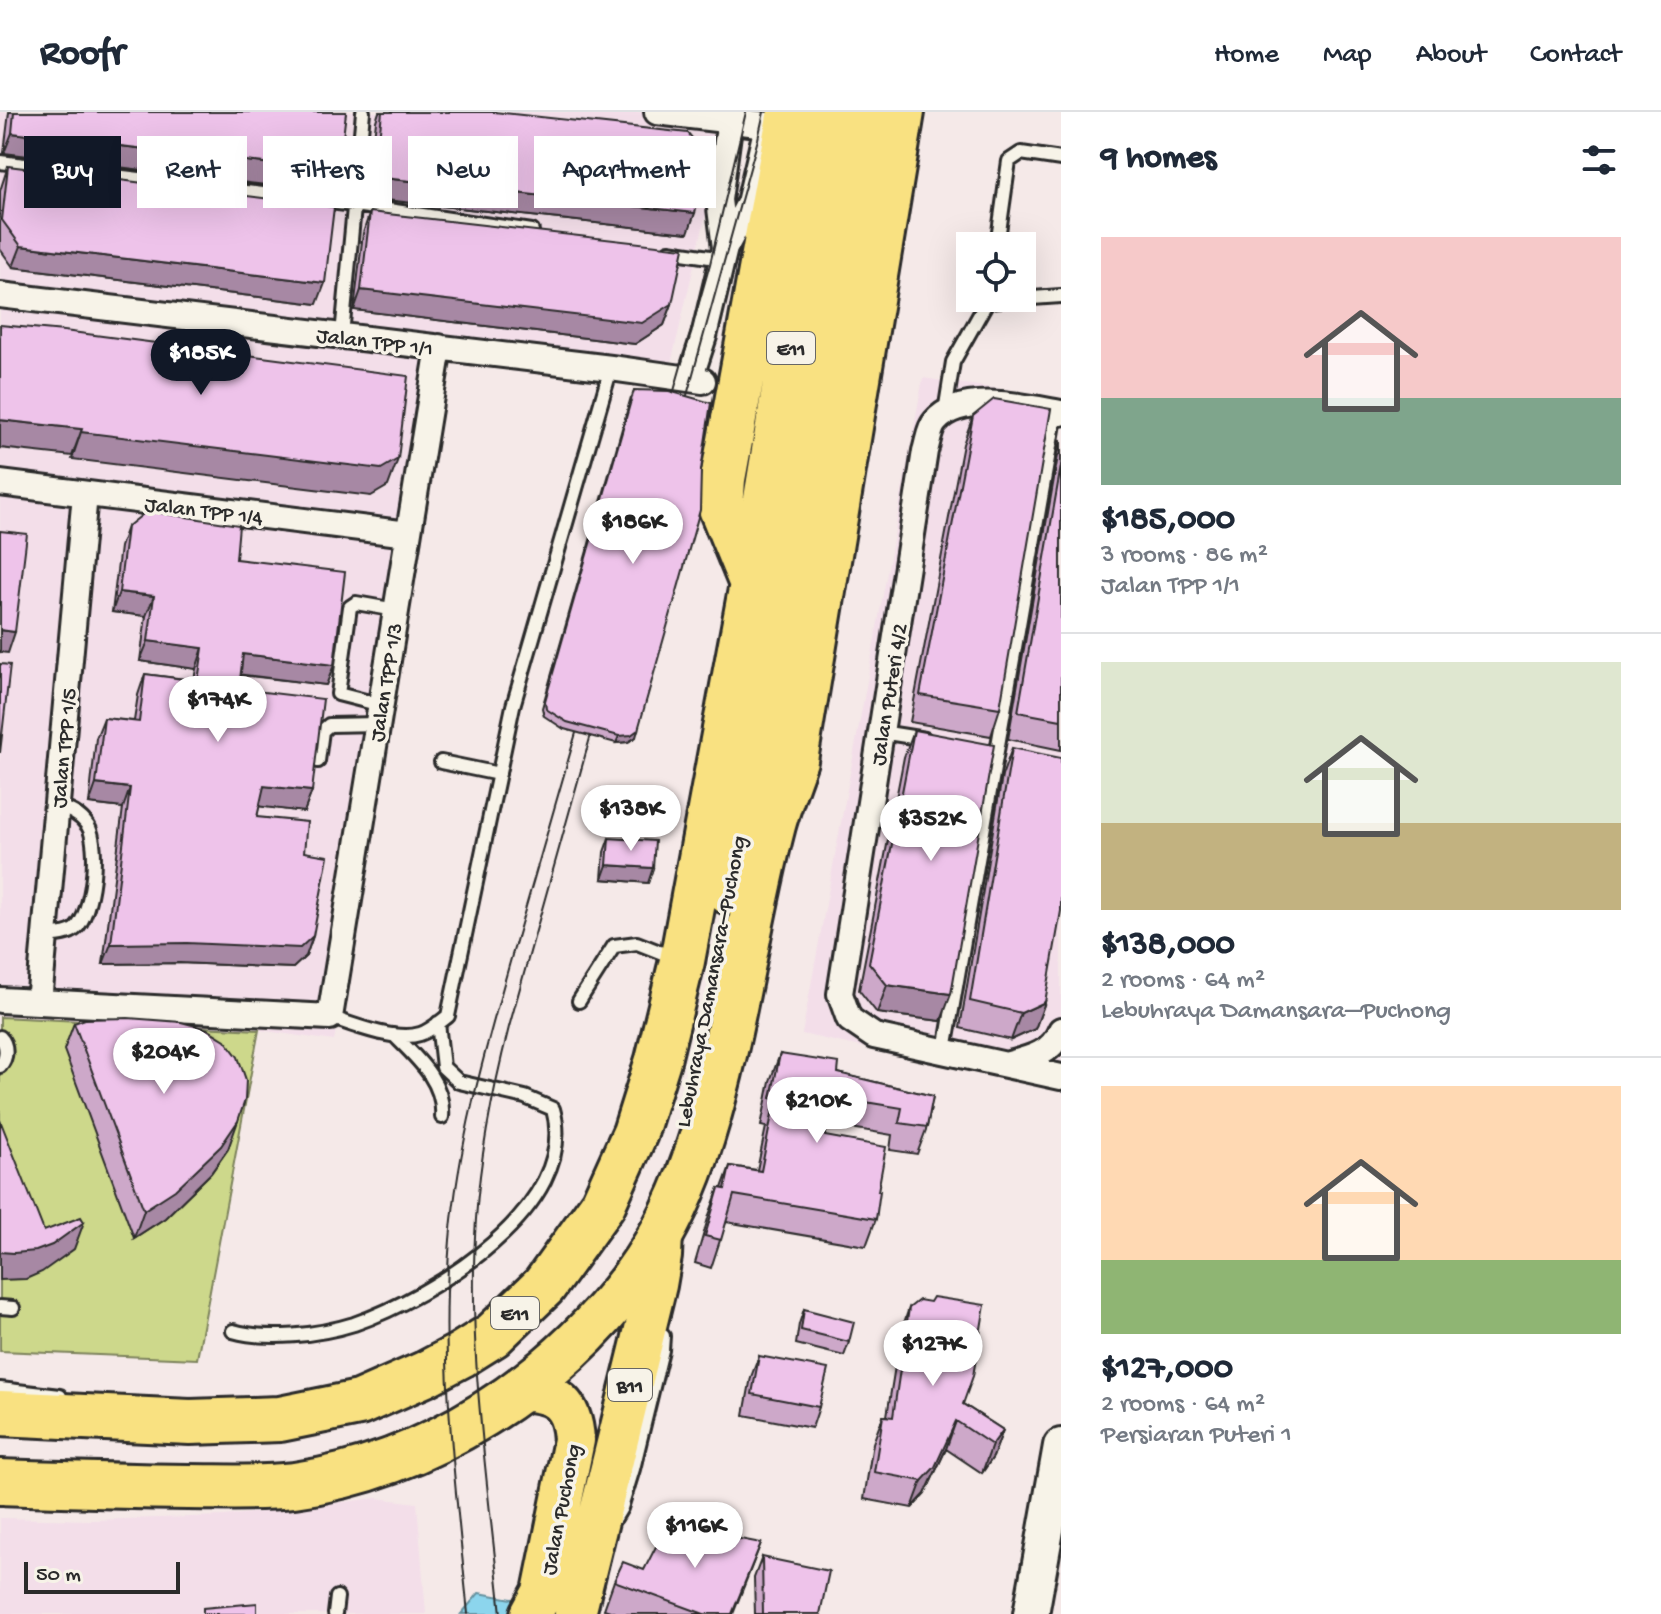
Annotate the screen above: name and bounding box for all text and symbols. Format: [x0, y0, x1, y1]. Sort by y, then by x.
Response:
text: Roofr [40, 33, 124, 77]
text: Home [1214, 39, 1279, 72]
text: Map [1323, 39, 1372, 72]
text: About [1416, 39, 1486, 72]
text: Contact [1530, 39, 1621, 72]
chip: Buy [24, 136, 121, 208]
chip: Rent [137, 136, 247, 208]
chip: Filters [263, 136, 392, 208]
chip: New [408, 136, 518, 208]
chip: Apartment [534, 136, 716, 208]
icon: filters [1577, 138, 1621, 182]
text: 9 homes [1101, 140, 1216, 180]
map controls [956, 232, 1036, 312]
button: locate [956, 232, 1036, 312]
icon: home [1289, 289, 1433, 433]
street label: Jalan TPP 1/1 [315, 324, 434, 364]
pin: $185K [145, 329, 257, 397]
road number: E11 [767, 332, 815, 364]
text: $185K [169, 339, 233, 370]
street label: Jalan TPP 1/4 [143, 493, 265, 533]
pin: $186K [577, 498, 689, 566]
text: $185,000 [1101, 501, 1235, 541]
text: $186K [601, 508, 665, 539]
text: 3 rooms · 86 m² [1101, 541, 1268, 572]
text: Jalan TPP 1/1 [1101, 572, 1240, 603]
street label: Jalan TPP 1/3 [366, 621, 410, 744]
street label: Jalan Puteri 4/2 [867, 621, 915, 768]
pin: $174K [162, 676, 274, 744]
text: $174K [187, 686, 249, 717]
street label: Jalan TPP 1/5 [48, 687, 84, 809]
icon: home [1289, 714, 1433, 858]
pin: $138K [575, 785, 687, 853]
text: $138K [599, 795, 663, 826]
pin: $352K [875, 795, 987, 863]
text: $352K [898, 805, 964, 836]
street label: Lebuhraya Damansara–Puchong [672, 834, 754, 1130]
text: $138,000 [1101, 926, 1235, 966]
text: 2 rooms · 64 m² [1101, 966, 1265, 997]
text: Lebuhraya Damansara–Puchong [1101, 997, 1451, 1028]
pin: $204K [108, 1028, 220, 1096]
text: $204K [131, 1038, 197, 1069]
pin: $210K [761, 1077, 873, 1145]
text: $210K [785, 1087, 849, 1118]
icon: home [1289, 1138, 1433, 1282]
road number: E11 [491, 1297, 539, 1329]
pin: $127K [877, 1320, 989, 1388]
text: $127K [902, 1330, 964, 1361]
text: $127,000 [1101, 1350, 1233, 1390]
road number: B11 [608, 1369, 652, 1401]
text: 2 rooms · 64 m² [1101, 1390, 1265, 1421]
text: Persiaran Puteri 1 [1101, 1421, 1292, 1452]
street label: Jalan Puchong [538, 1442, 588, 1577]
pin: $116K [639, 1502, 751, 1570]
text: $116K [665, 1512, 725, 1543]
scale bar [24, 1558, 180, 1594]
text: 50 m [36, 1563, 81, 1589]

